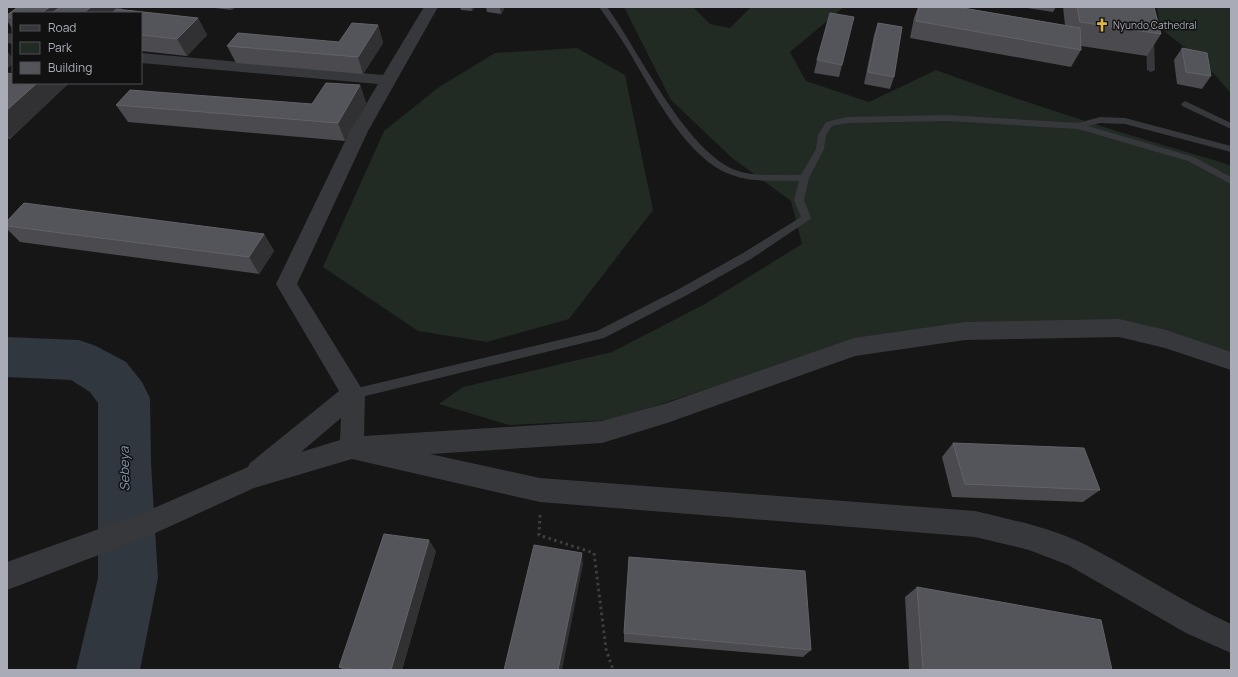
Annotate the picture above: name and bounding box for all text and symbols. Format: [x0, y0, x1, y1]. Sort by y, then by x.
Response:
legend [12, 12, 142, 84]
church icon: Nyundo Cathedral [1094, 17, 1110, 33]
place label: Nyundo Cathedral [1113, 18, 1197, 32]
text: Road [48, 19, 76, 36]
text: Park [48, 39, 73, 56]
text: Building [48, 59, 92, 76]
water label: Sebeya [115, 446, 133, 491]

